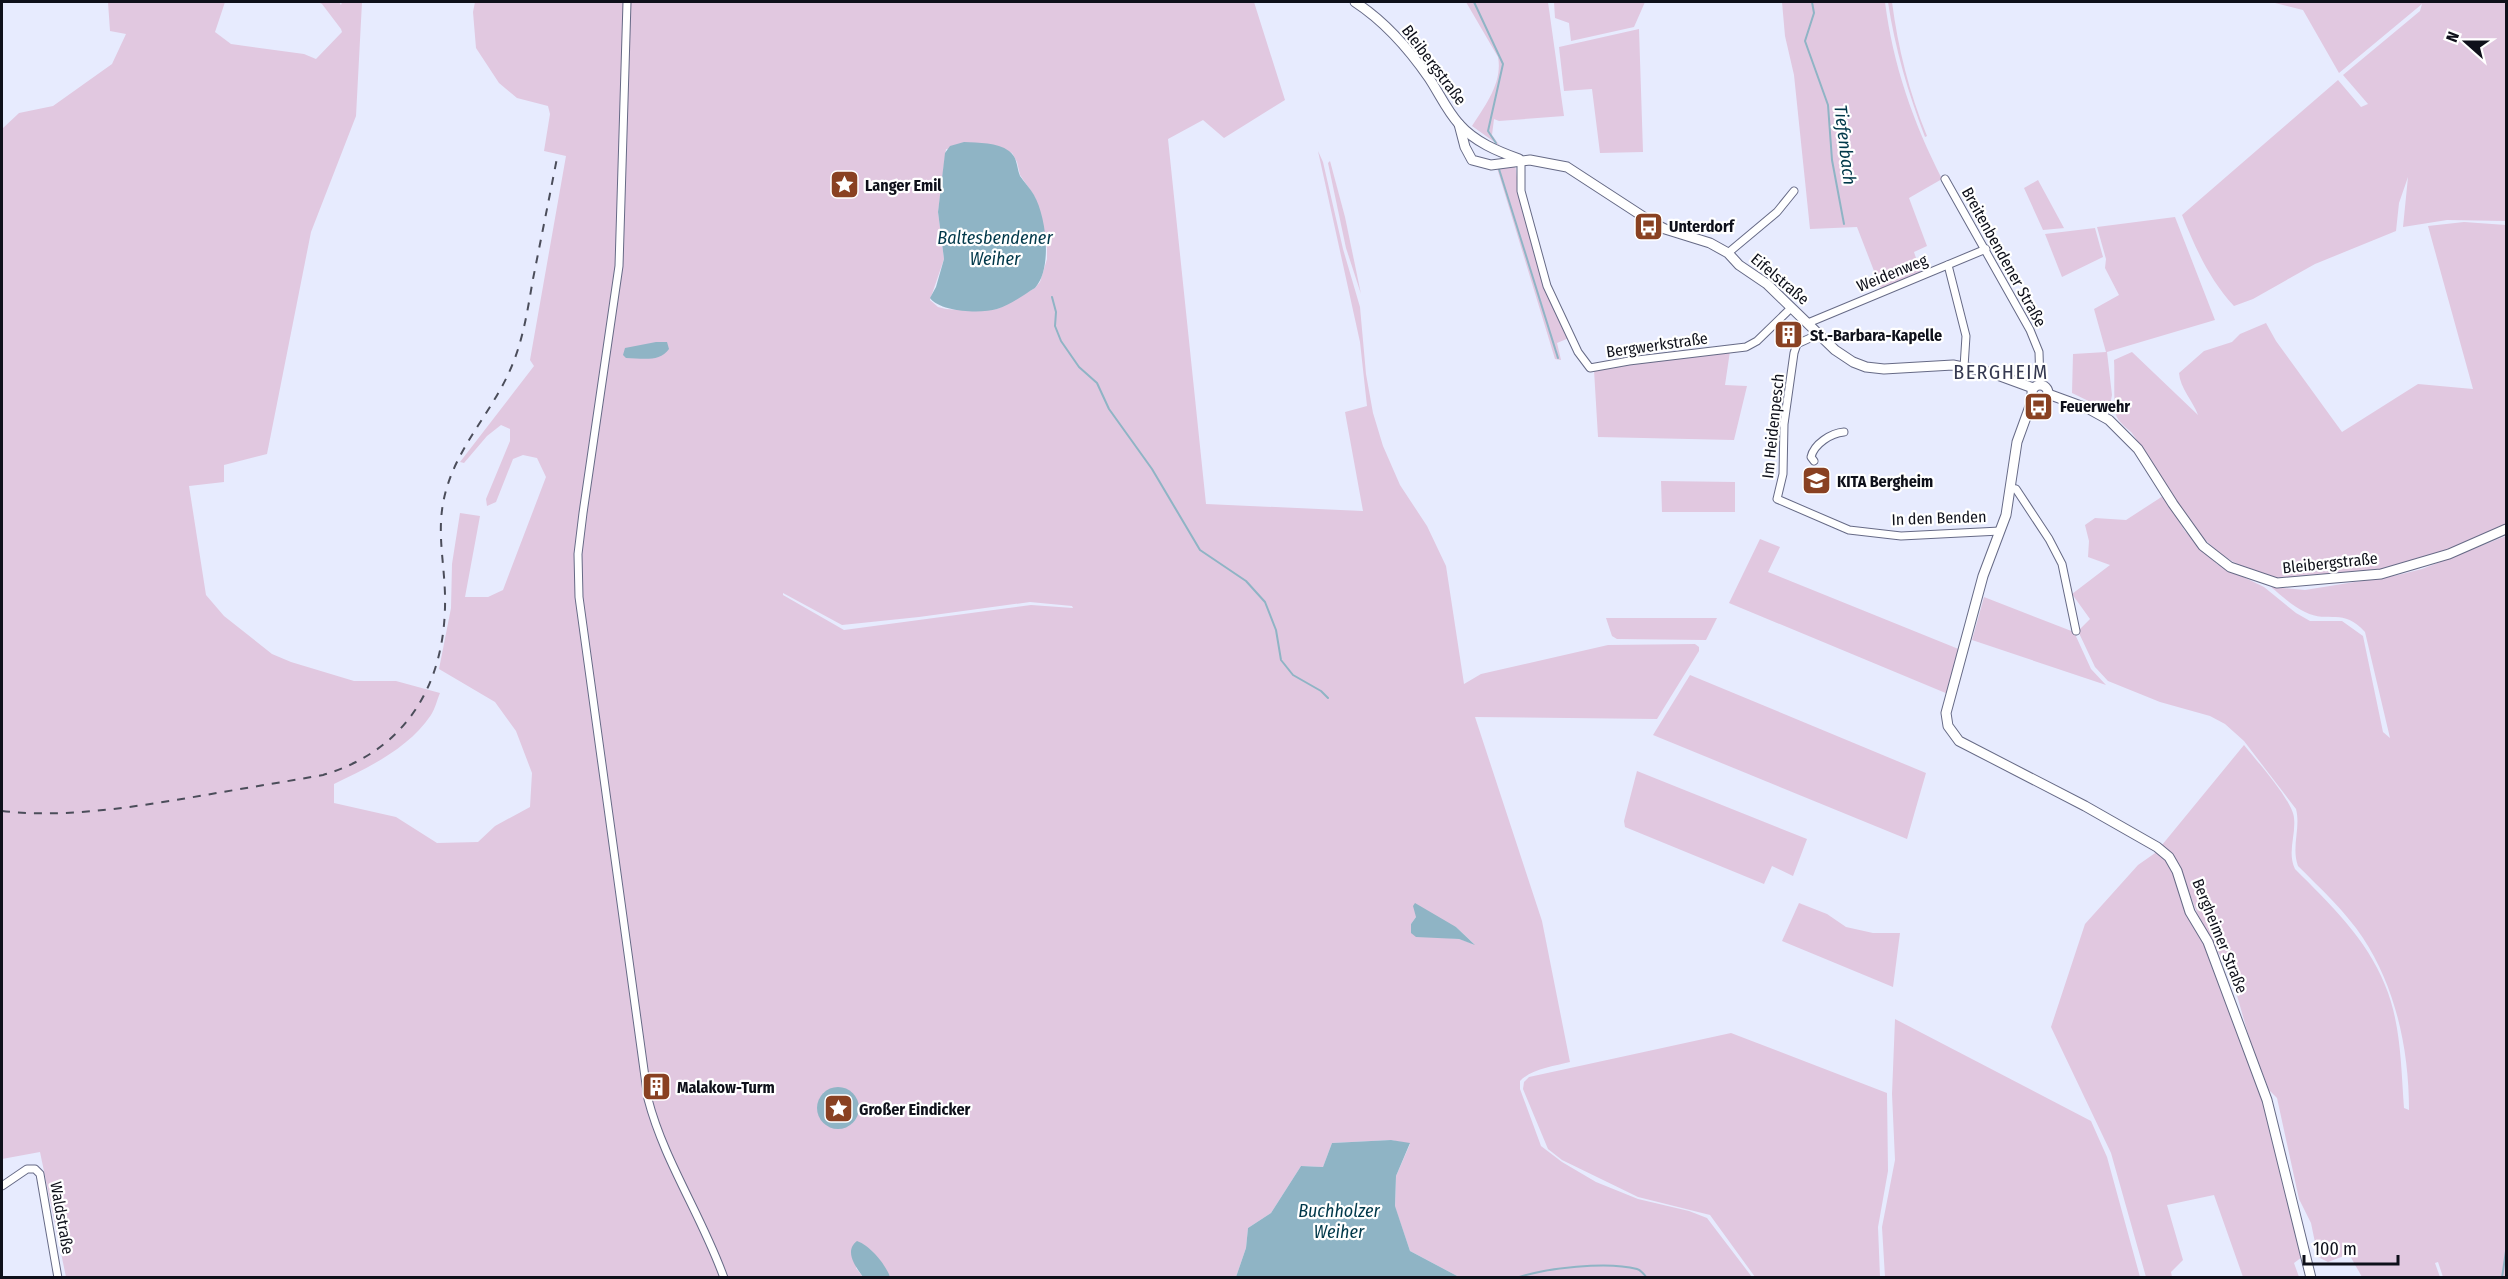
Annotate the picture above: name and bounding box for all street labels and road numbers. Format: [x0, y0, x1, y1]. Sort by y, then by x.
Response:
street label: Bleibergstraße [1398, 21, 1470, 109]
street label: Breitenbendener Straße [1958, 184, 2050, 330]
street label: Eifelstraße [1747, 249, 1813, 309]
street label: Weidenweg [1854, 250, 1931, 296]
street label: Bergwerkstraße [1605, 328, 1709, 362]
street label: Im Heidenpesch [1758, 373, 1788, 479]
street label: In den Benden [1891, 507, 1987, 529]
street label: Bleibergstraße [2282, 549, 2379, 577]
street label: Bergheimer Straße [2188, 876, 2252, 996]
street label: Waldstraße [46, 1180, 78, 1256]

